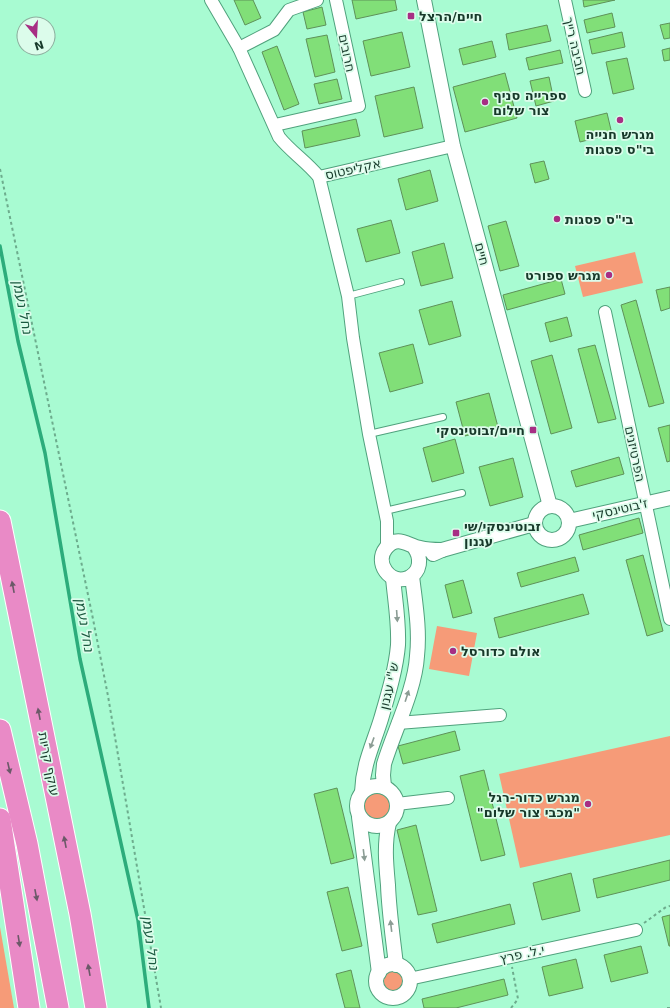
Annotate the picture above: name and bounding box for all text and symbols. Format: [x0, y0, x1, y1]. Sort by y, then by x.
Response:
place label: חיים/הרצל [419, 9, 483, 24]
marker: חיים/הרצל [406, 11, 416, 21]
street label: חביבה רייך [561, 15, 589, 77]
north arrow [16, 16, 56, 56]
street label: חרובים [336, 33, 358, 73]
text: N [33, 37, 45, 53]
place label: ספרייה סניף צור שלום [493, 88, 567, 118]
marker: ספרייה סניף צור שלום [480, 97, 490, 107]
marker: מגרש חנייה בי"ס פסגות [615, 115, 625, 125]
place label: מגרש חנייה בי"ס פסגות [586, 127, 654, 157]
street label: אקליפטוס [324, 155, 382, 183]
place label: בי"ס פסגות [565, 212, 633, 227]
marker: בי"ס פסגות [552, 214, 562, 224]
street label: חיים [472, 241, 492, 267]
place label: מגרש ספורט [525, 268, 601, 283]
marker: מגרש ספורט [604, 270, 614, 280]
water label: נחל נעמן [10, 279, 36, 336]
place label: חיים/זבוטינסקי [436, 423, 525, 438]
marker: חיים/זבוטינסקי [528, 425, 538, 435]
street label: הפרטיזנים [622, 425, 648, 483]
street label: ז'בוטינסקי [591, 495, 649, 523]
place label: זבוטינסקי/שי עגנון [464, 519, 541, 549]
marker: זבוטינסקי/שי עגנון [451, 528, 461, 538]
one-way arrow [10, 581, 16, 593]
water label: נחל נעמן [72, 597, 98, 654]
one-way arrow [393, 610, 400, 622]
place label: אולם כדורסל [461, 644, 540, 659]
marker: אולם כדורסל [448, 646, 458, 656]
street label: ש"י עגנון [376, 661, 402, 711]
one-way arrow [404, 690, 410, 702]
one-way arrow [36, 708, 42, 721]
street label: עוקף קריות [35, 731, 63, 797]
one-way arrow [369, 737, 375, 749]
one-way arrow [6, 762, 12, 774]
place label: מגרש כדור-רגל "מכבי צור שלום" [477, 790, 580, 820]
marker: מגרש כדור-רגל "מכבי צור שלום" [583, 799, 593, 809]
one-way arrow [62, 836, 68, 848]
one-way arrow [360, 849, 367, 861]
one-way arrow [34, 889, 40, 901]
water label: נחל נעמן [139, 915, 163, 972]
one-way arrow [388, 920, 394, 932]
one-way arrow [16, 934, 22, 947]
street label: י.ל. פרץ [498, 942, 546, 966]
one-way arrow [86, 963, 92, 976]

